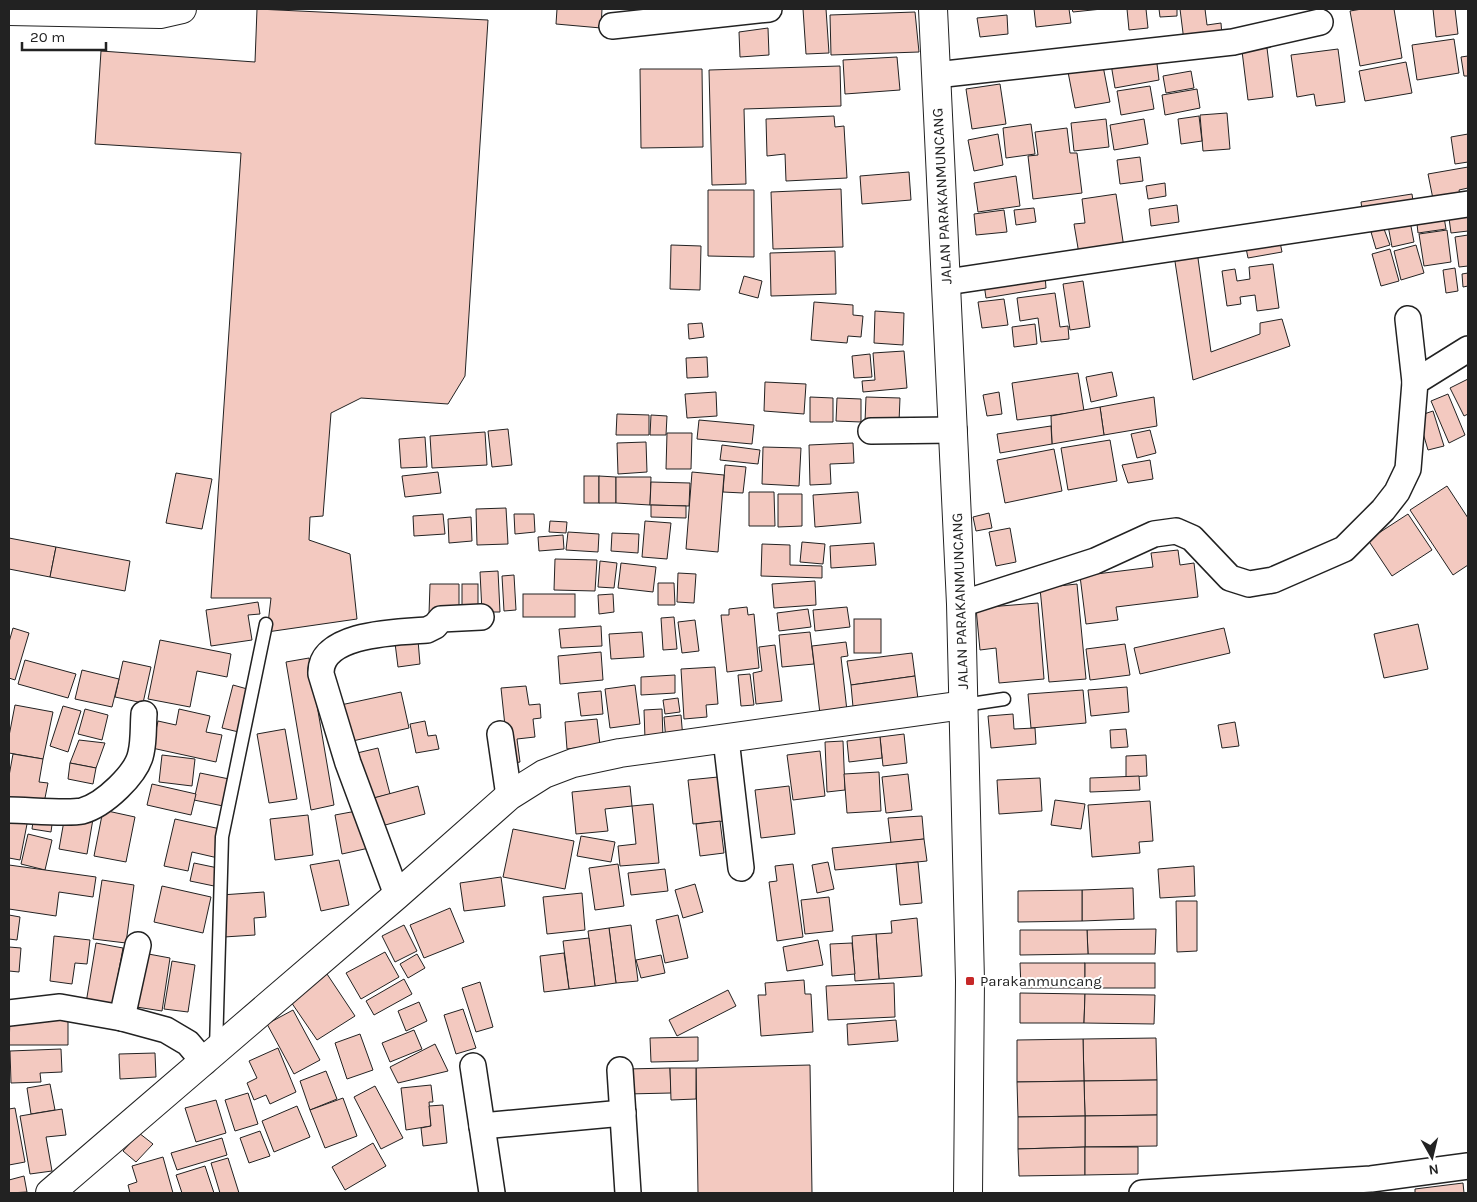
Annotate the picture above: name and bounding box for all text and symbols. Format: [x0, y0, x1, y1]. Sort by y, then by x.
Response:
scale bar [22, 20, 106, 52]
text: 20 m [30, 28, 65, 46]
street label: JALAN PARAKANMUNCANG [928, 107, 956, 285]
street label: JALAN PARAKANMUNCANG [948, 512, 972, 690]
place label: Parakanmuncang [980, 972, 1102, 990]
marker: Parakanmuncang [964, 975, 976, 987]
north arrow [1407, 1132, 1457, 1182]
text: N [1428, 1160, 1440, 1178]

